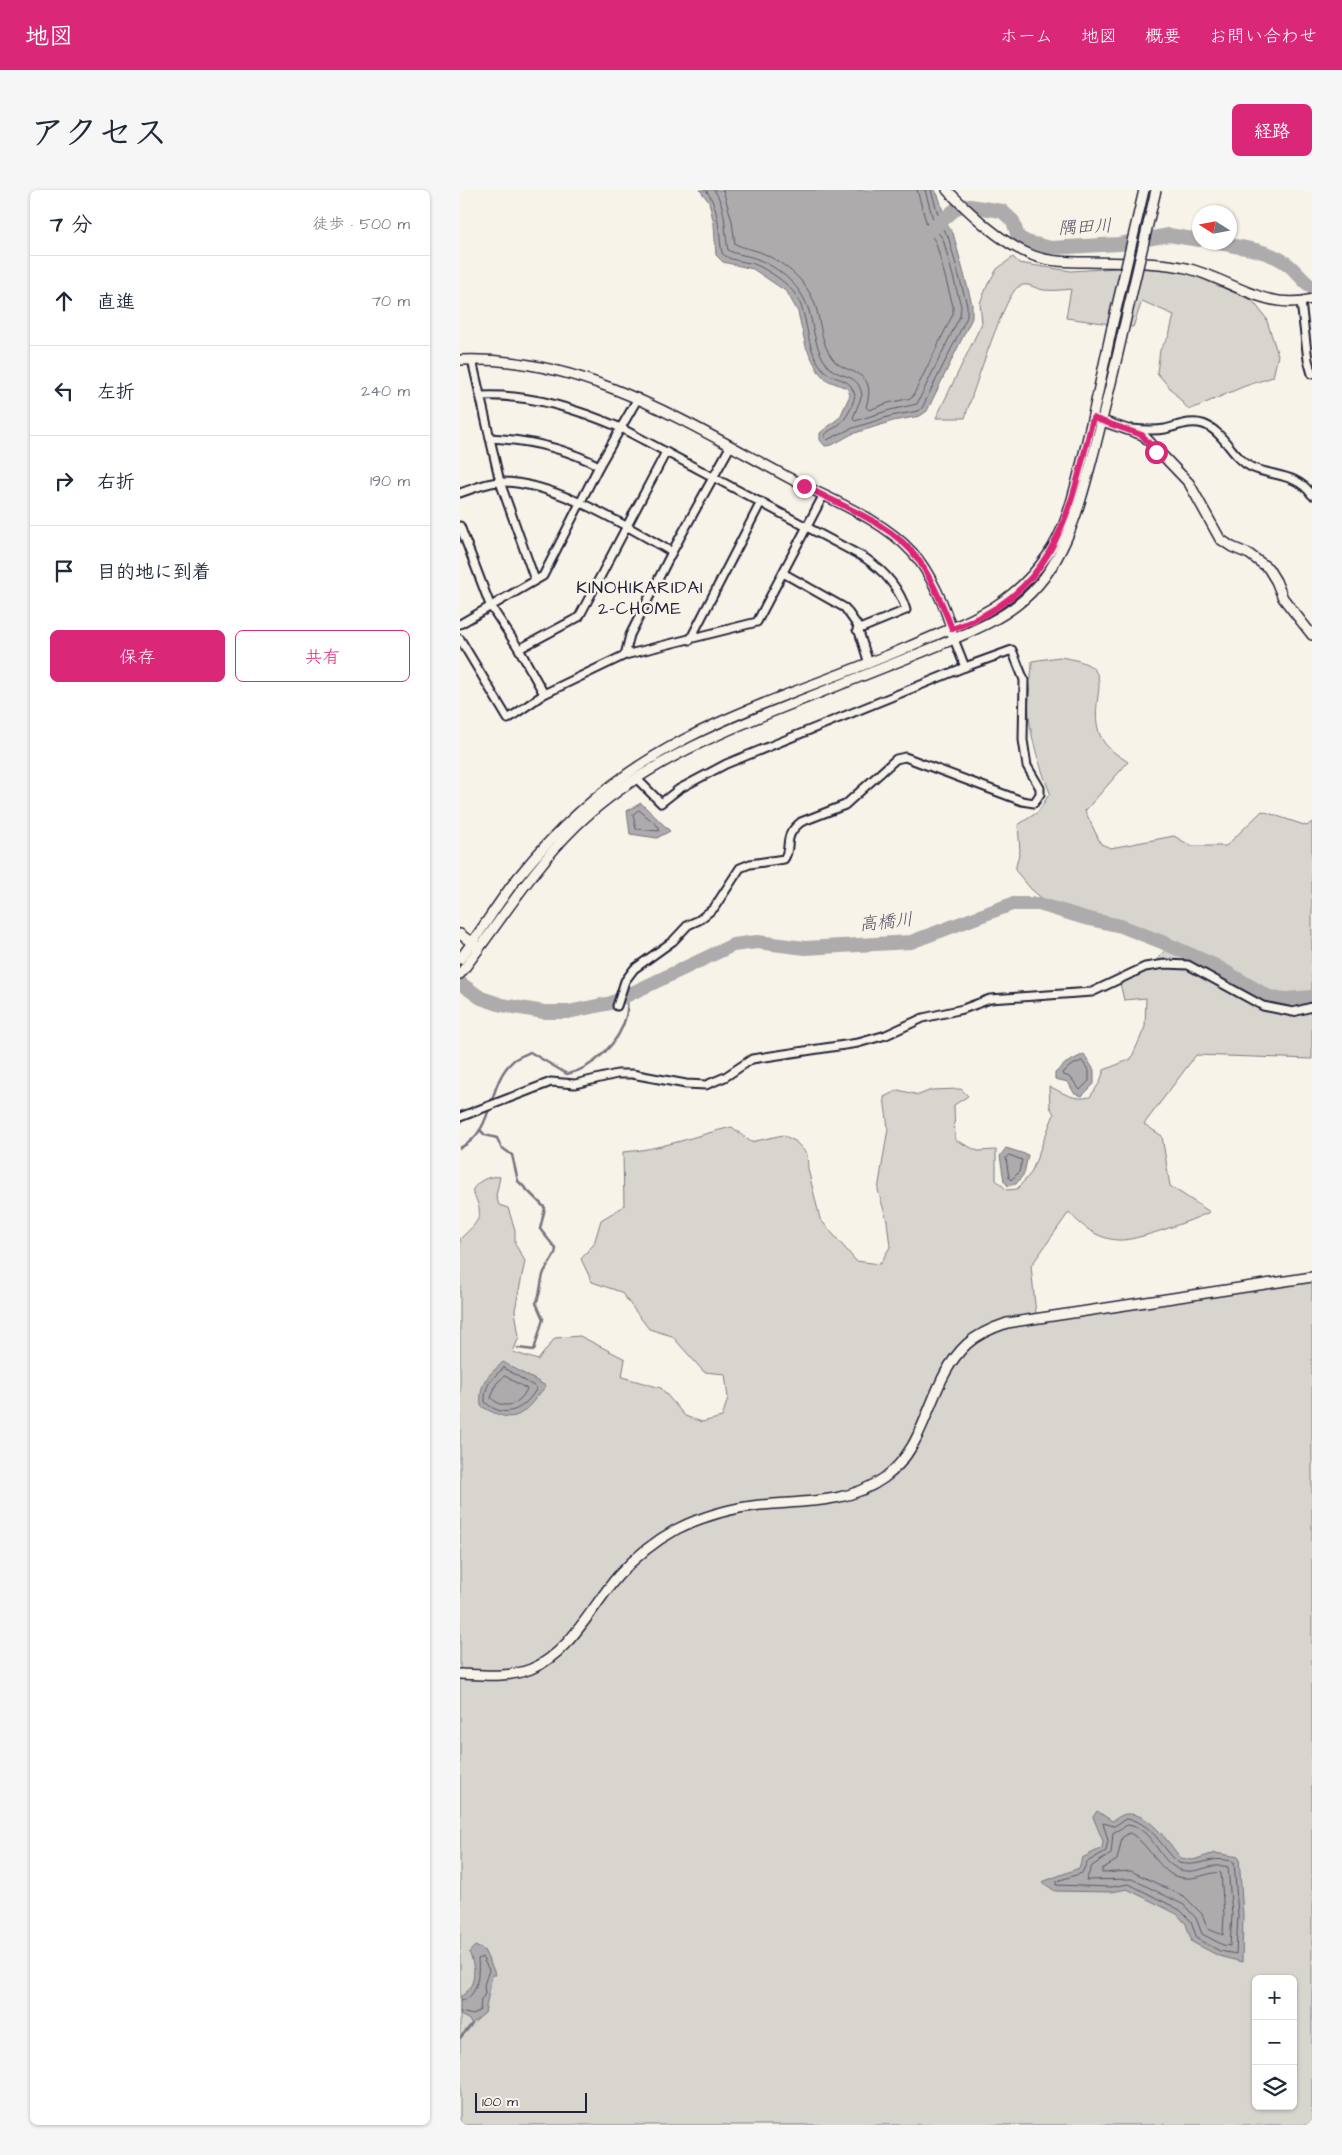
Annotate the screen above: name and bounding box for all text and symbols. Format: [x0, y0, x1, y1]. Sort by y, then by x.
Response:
text: 地図 [25, 20, 73, 54]
text: ホーム [1000, 24, 1053, 49]
text: 地図 [1081, 24, 1117, 49]
text: 概要 [1145, 24, 1181, 49]
text: お問い合わせ [1209, 24, 1317, 49]
button: 経路 [1232, 104, 1312, 156]
text: アクセス [30, 109, 168, 158]
north arrow [1192, 205, 1237, 250]
text: 7 分 [50, 210, 92, 239]
text: 徒歩 · 500 m [313, 213, 410, 235]
water label: 隅田川 [1057, 213, 1113, 241]
icon: ahead [50, 287, 78, 315]
text: 直進 [97, 289, 135, 316]
text: 70 m [371, 290, 410, 312]
icon: left [50, 377, 78, 405]
text: 左折 [97, 379, 135, 406]
text: 240 m [361, 380, 410, 402]
route start [1145, 441, 1168, 464]
icon: right [50, 467, 78, 495]
text: 右折 [97, 469, 135, 496]
text: 190 m [370, 470, 410, 492]
route end [793, 475, 816, 498]
icon: arrive [50, 557, 78, 585]
text: 目的地に到着 [97, 559, 211, 586]
district label: KINOHIKARIDAI 2-CHOME [576, 575, 704, 621]
button: 保存 [50, 630, 225, 682]
button: 共有 [235, 630, 410, 682]
water label: 高橋川 [858, 907, 914, 937]
map controls [1252, 1975, 1297, 2110]
button: + [1252, 1975, 1297, 2020]
button: − [1252, 2020, 1297, 2065]
button: layers [1252, 2065, 1297, 2110]
scale bar [475, 2090, 588, 2113]
text: 100 m [482, 2092, 518, 2112]

